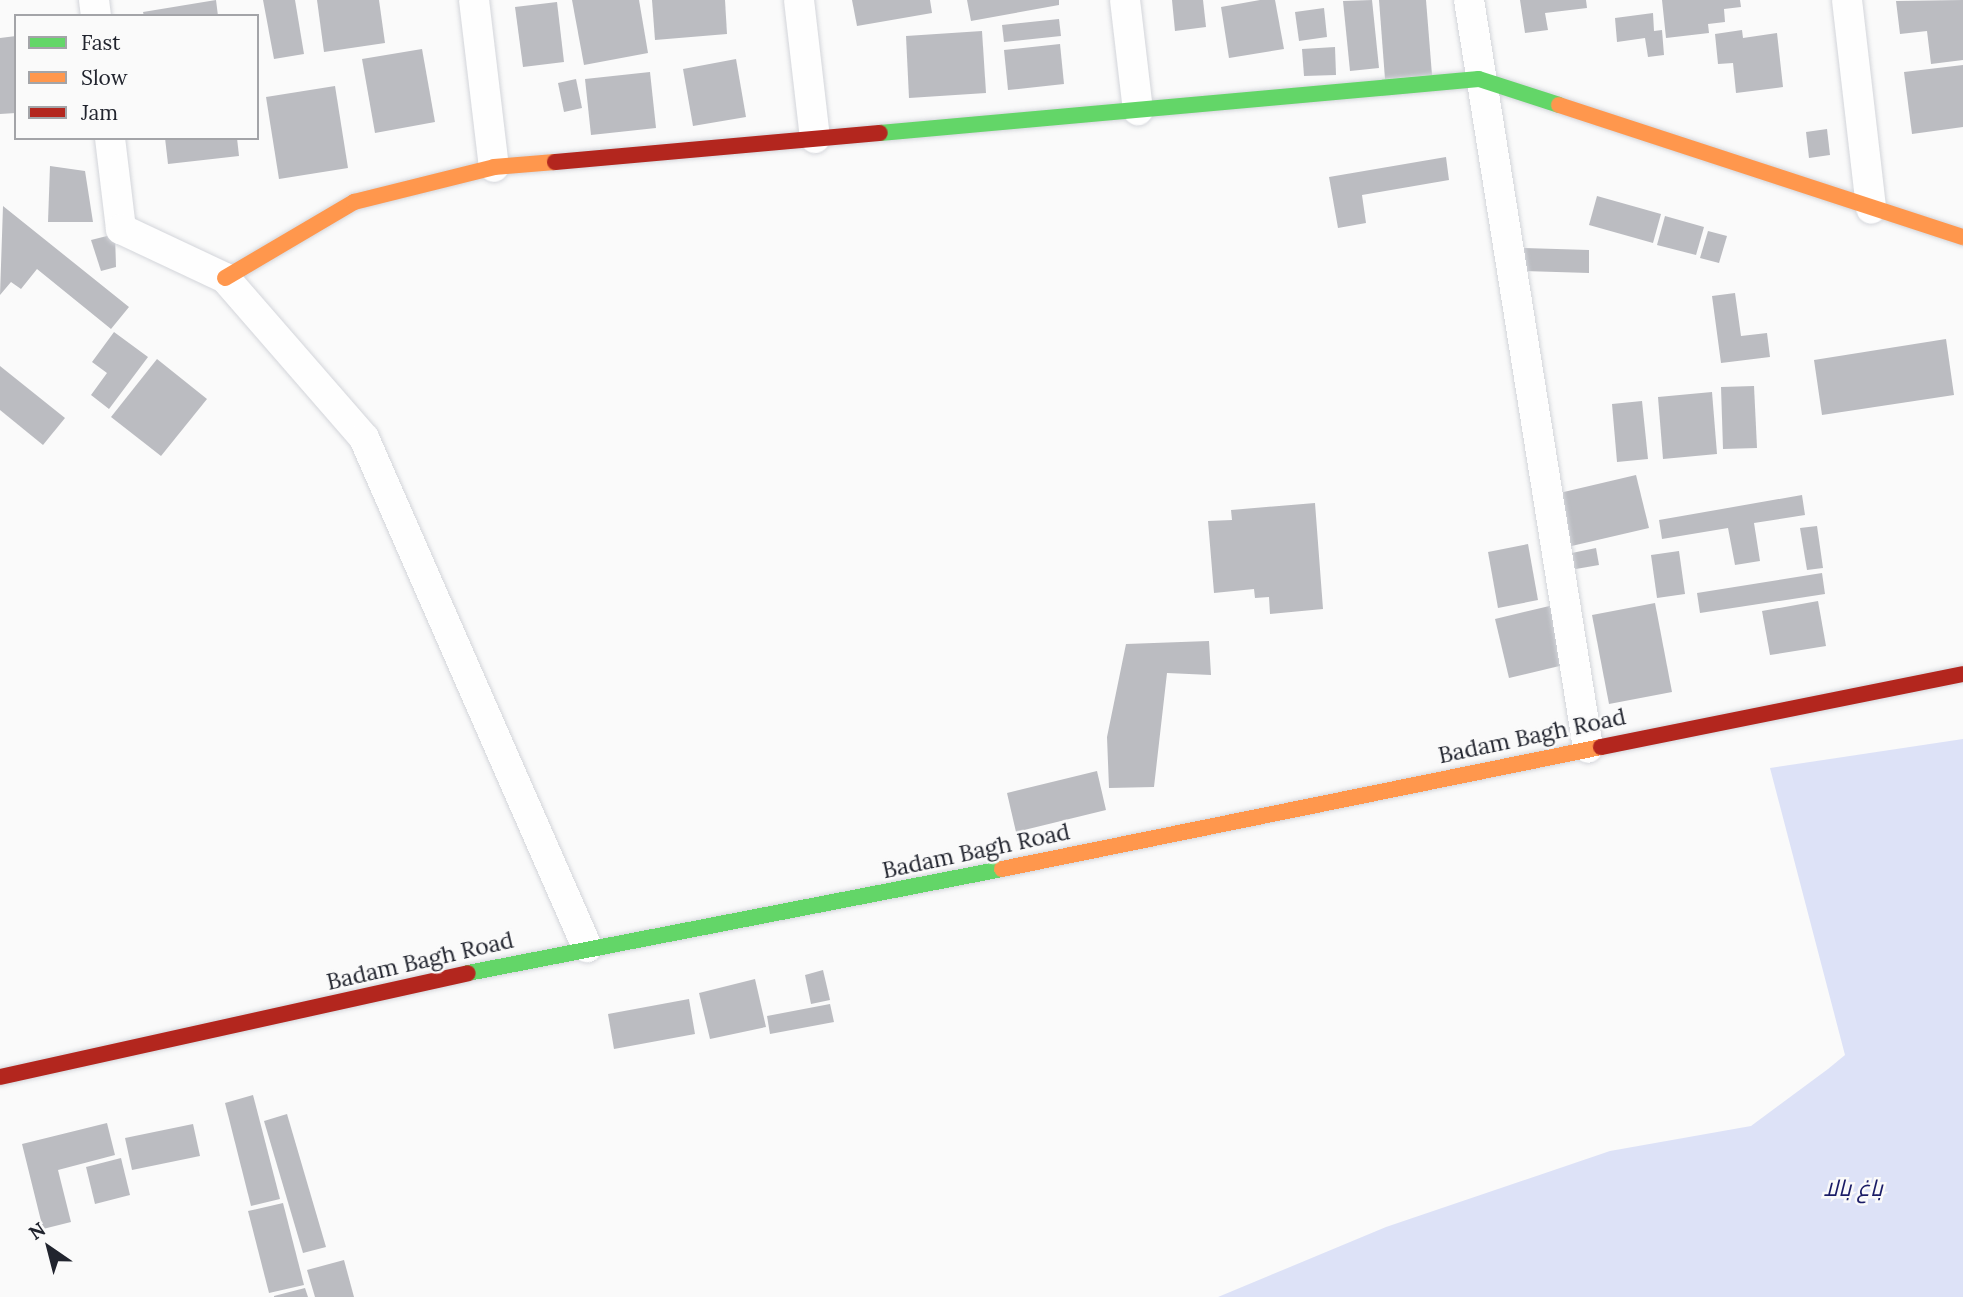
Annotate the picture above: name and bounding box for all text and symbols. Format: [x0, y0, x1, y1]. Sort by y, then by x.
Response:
legend [14, 14, 259, 140]
text: Fast [81, 29, 120, 56]
text: Slow [81, 64, 128, 91]
text: Jam [81, 99, 118, 126]
street label: Badam Bagh Road [1436, 703, 1628, 769]
street label: Badam Bagh Road [880, 818, 1072, 884]
street label: Badam Bagh Road [324, 926, 516, 996]
park label: باغ بالا [1823, 1174, 1883, 1202]
north arrow [14, 1213, 84, 1283]
text: N [24, 1217, 50, 1245]

